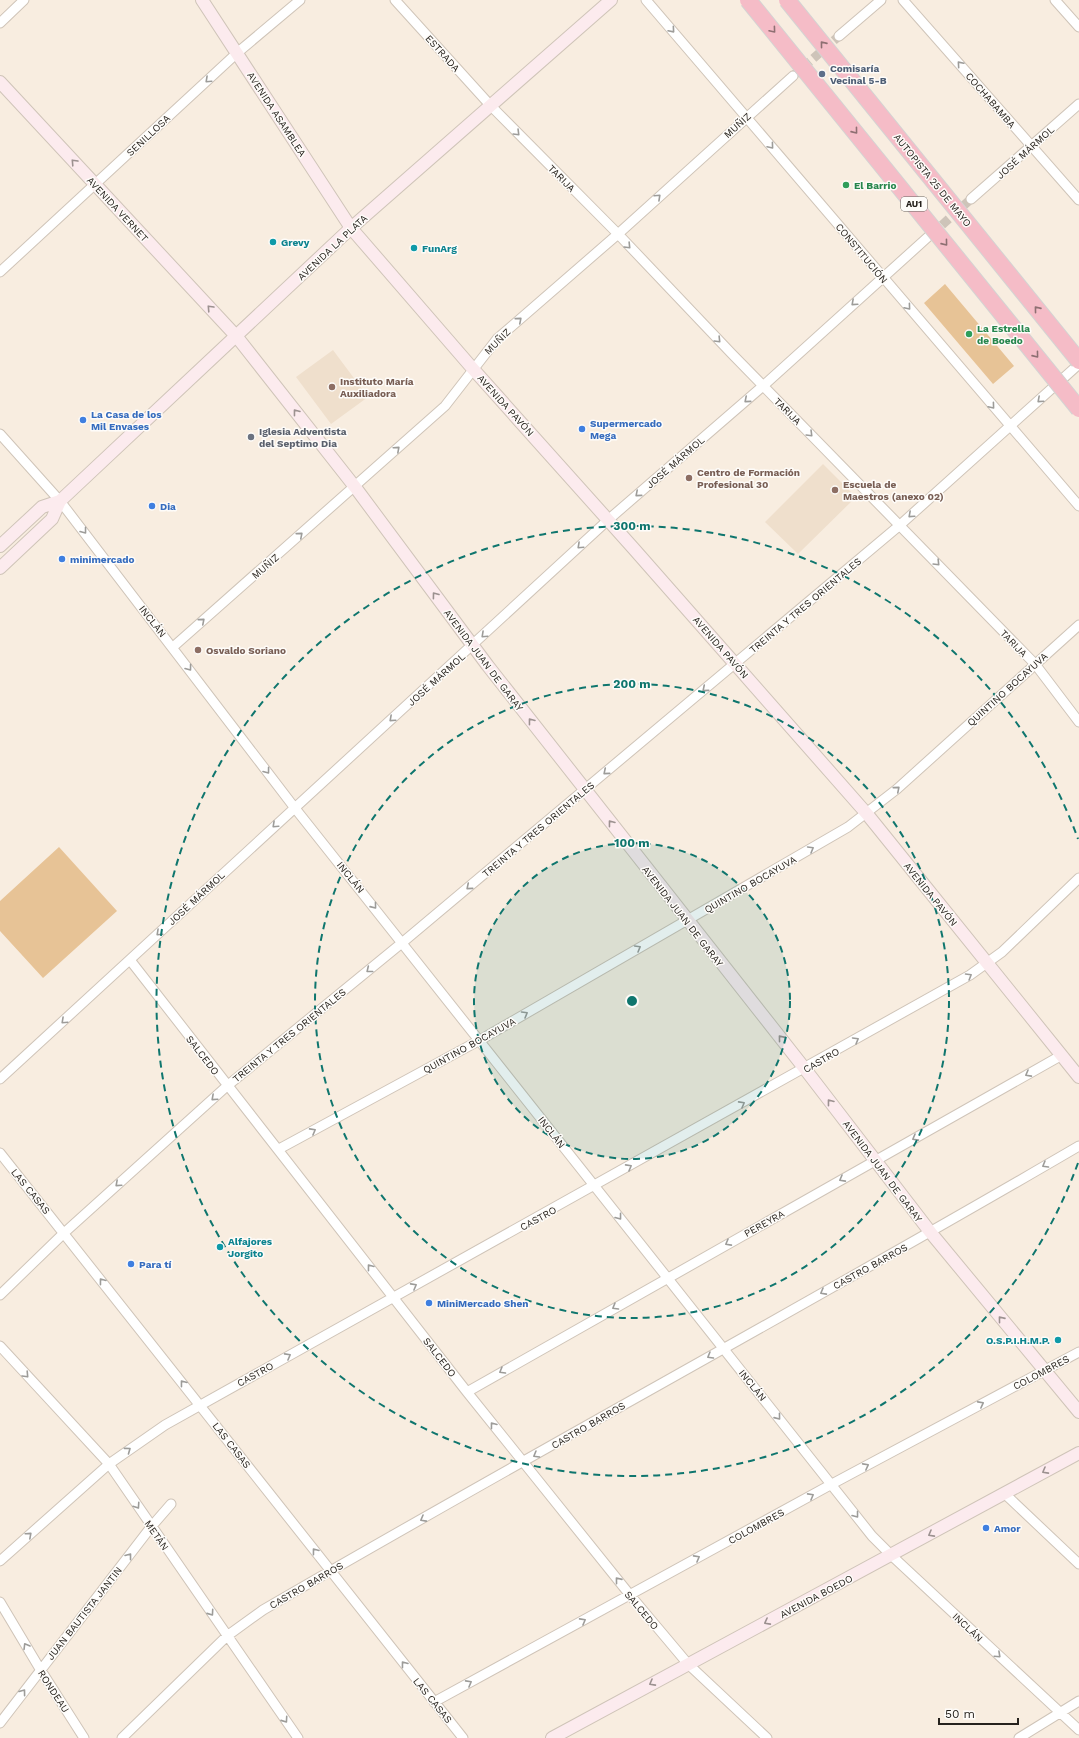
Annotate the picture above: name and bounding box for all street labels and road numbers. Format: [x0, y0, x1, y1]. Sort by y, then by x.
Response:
street label: ESTRADA [423, 33, 462, 74]
street label: AVENIDA ASAMBLEA [245, 70, 308, 159]
street label: COCHABAMBA [964, 70, 1018, 131]
street label: MUÑIZ [722, 110, 753, 140]
street label: SENILLOSA [124, 112, 173, 158]
street label: JOSÉ MÁRMOL [994, 124, 1056, 181]
street label: AUTOPISTA 25 DE MAYO [892, 132, 973, 229]
street label: TARIJA [546, 163, 578, 194]
street label: AVENIDA VERNET [85, 175, 151, 244]
road number: AU1 [901, 197, 927, 211]
street label: AVENIDA LA PLATA [295, 212, 370, 282]
street label: CONSTITUCIÓN [833, 221, 890, 285]
street label: MUÑIZ [482, 326, 513, 357]
street label: AVENIDA PAVÓN [475, 372, 536, 438]
street label: TARIJA [772, 396, 804, 427]
street label: JOSÉ MÁRMOL [644, 434, 707, 491]
street label: MUÑIZ [250, 552, 281, 581]
street label: TREINTA Y TRES ORIENTALES [747, 555, 863, 655]
street label: INCLÁN [137, 603, 168, 639]
street label: AVENIDA JUAN DE GARAY [442, 607, 526, 714]
street label: AVENIDA PAVÓN [691, 614, 751, 681]
street label: TARIJA [998, 628, 1029, 659]
street label: QUINTINO BOCAYUVA [965, 650, 1050, 728]
street label: JOSÉ MÁRMOL [405, 651, 467, 708]
street label: TREINTA Y TRES ORIENTALES [480, 779, 596, 879]
street label: QUINTINO BOCAYUVA [702, 853, 798, 915]
street label: INCLÁN [335, 859, 367, 895]
street label: AVENIDA PAVÓN [902, 860, 960, 928]
street label: AVENIDA JUAN DE GARAY [640, 864, 725, 969]
street label: JOSÉ MÁRMOL [166, 869, 227, 927]
street label: TREINTA Y TRES ORIENTALES [231, 986, 348, 1084]
street label: QUINTINO BOCAYUVA [421, 1015, 518, 1076]
street label: SALCEDO [184, 1034, 221, 1077]
street label: CASTRO [801, 1046, 841, 1075]
street label: INCLÁN [536, 1114, 567, 1150]
street label: AVENIDA JUAN DE GARAY [841, 1118, 925, 1225]
street label: LAS CASAS [9, 1167, 52, 1216]
street label: CASTRO [518, 1204, 558, 1233]
street label: PEREYRA [742, 1208, 787, 1239]
street label: CASTRO BARROS [831, 1241, 909, 1291]
street label: SALCEDO [421, 1336, 458, 1379]
street label: COLOMBRES [1011, 1353, 1071, 1392]
street label: CASTRO [235, 1360, 275, 1389]
street label: INCLÁN [737, 1367, 769, 1403]
street label: CASTRO BARROS [549, 1400, 627, 1451]
street label: LAS CASAS [210, 1420, 253, 1470]
street label: COLOMBRES [726, 1507, 786, 1546]
street label: METÁN [142, 1518, 171, 1552]
street label: CASTRO BARROS [267, 1560, 345, 1611]
street label: JUAN BAUTISTA JANTIN [45, 1565, 124, 1662]
street label: AVENIDA BOEDO [778, 1573, 855, 1620]
street label: SALCEDO [622, 1589, 661, 1632]
street label: INCLÁN [950, 1611, 985, 1644]
street label: RONDEAU [36, 1668, 71, 1715]
street label: LAS CASAS [411, 1676, 454, 1725]

